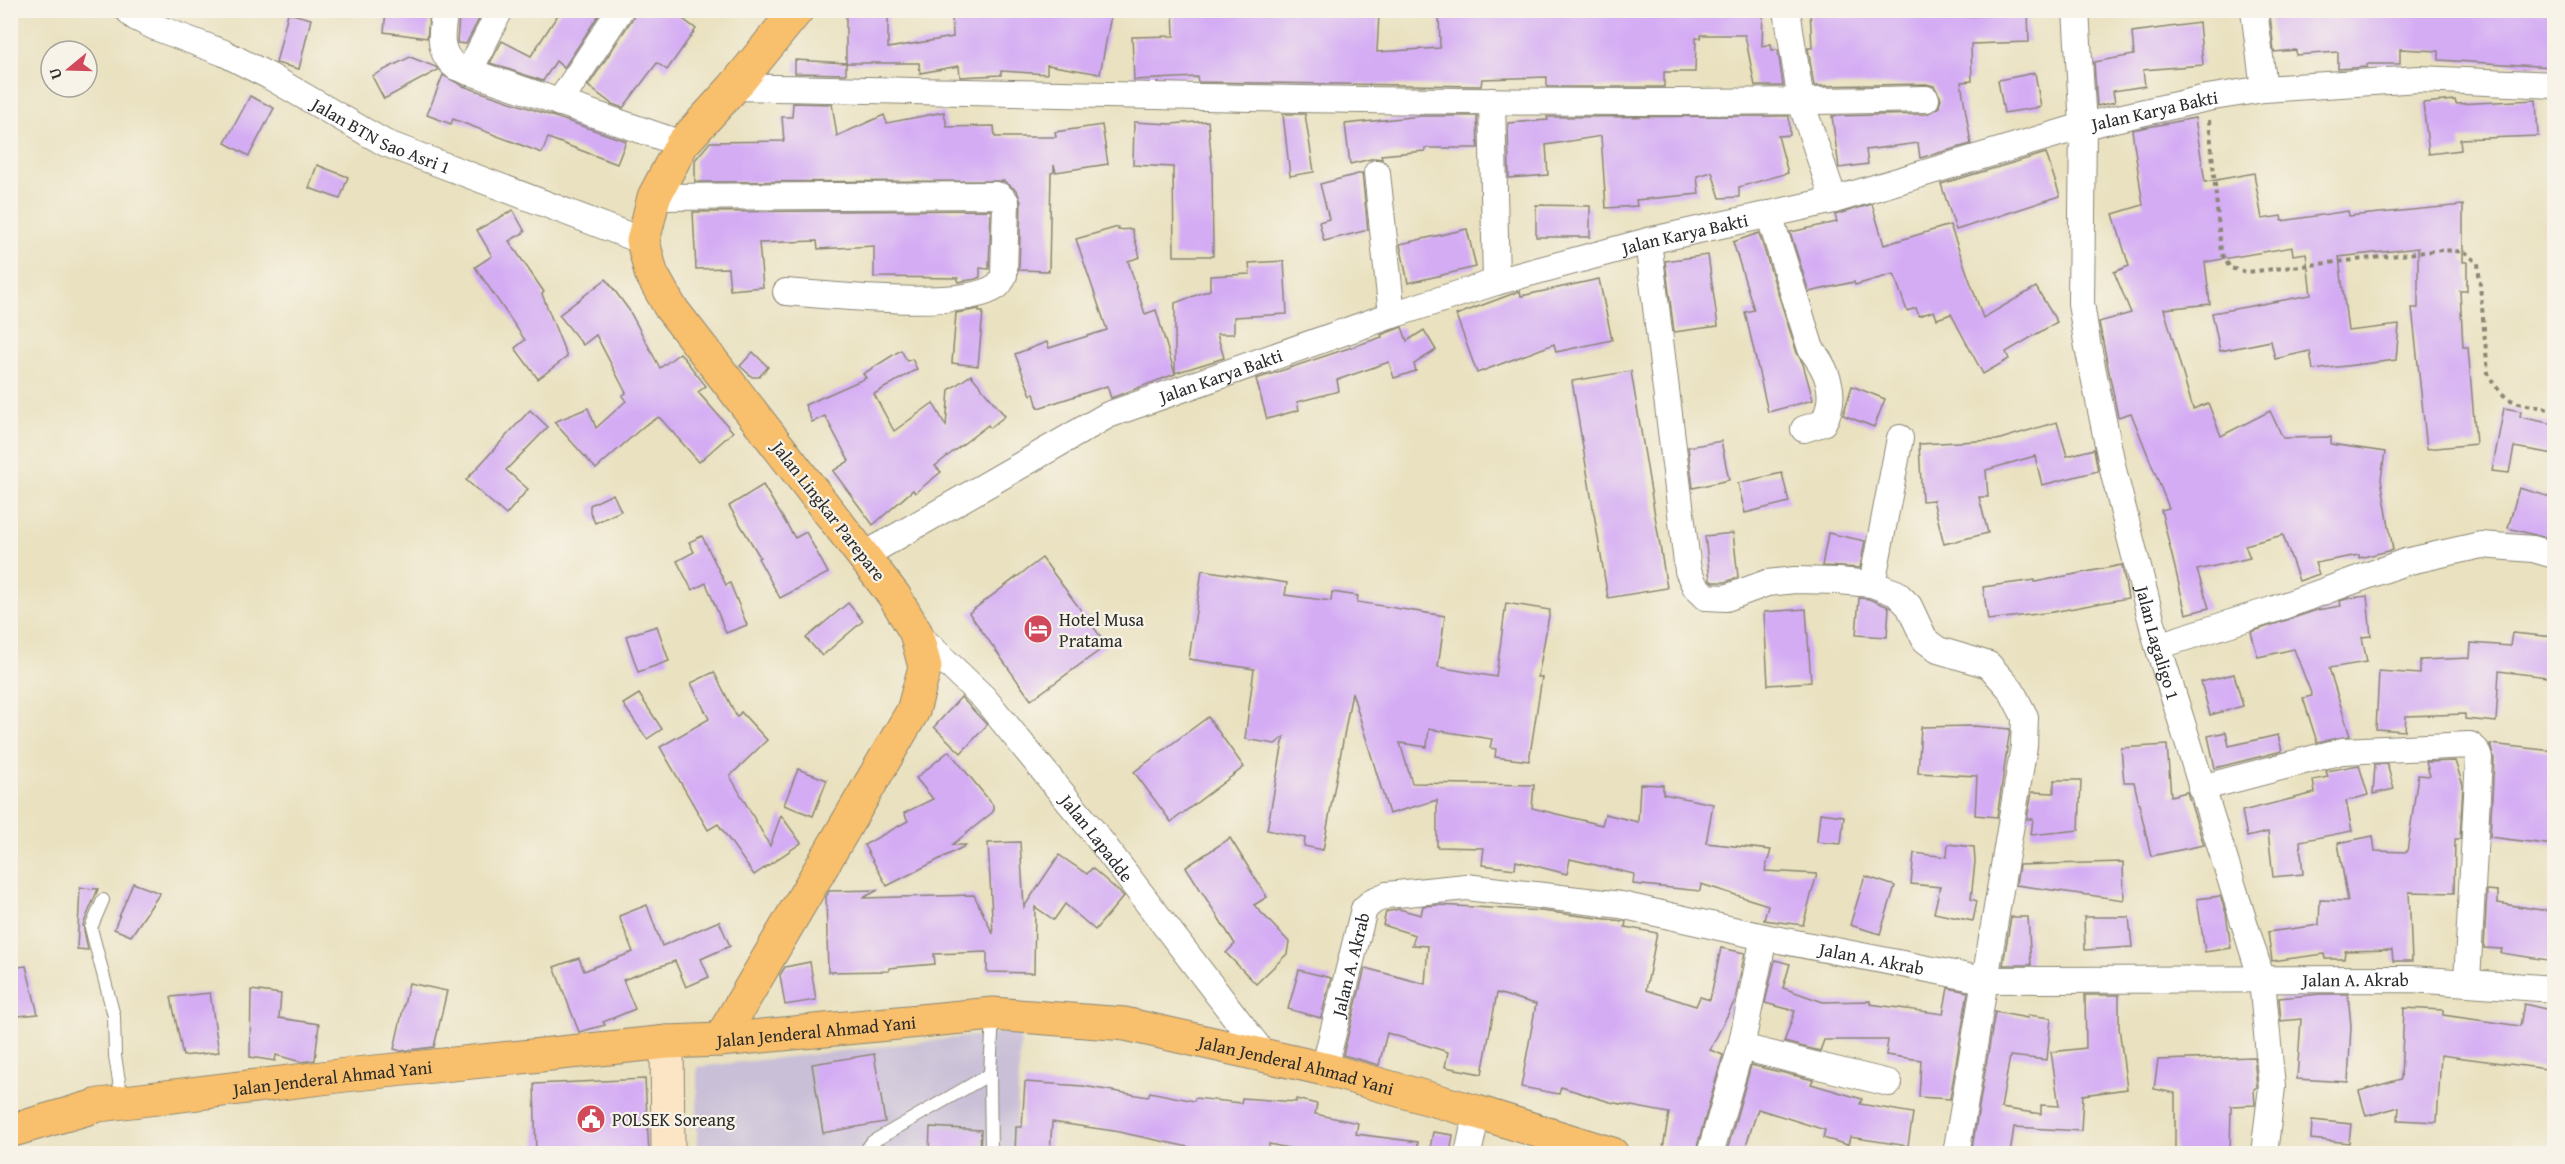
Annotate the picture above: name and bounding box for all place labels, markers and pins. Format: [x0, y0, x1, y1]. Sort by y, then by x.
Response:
place label: Hotel Musa Pratama [1059, 606, 1145, 654]
hotel icon: Hotel Musa Pratama [1022, 613, 1054, 645]
public building icon: POLSEK Soreang [575, 1103, 607, 1135]
place label: POLSEK Soreang [612, 1106, 735, 1133]

